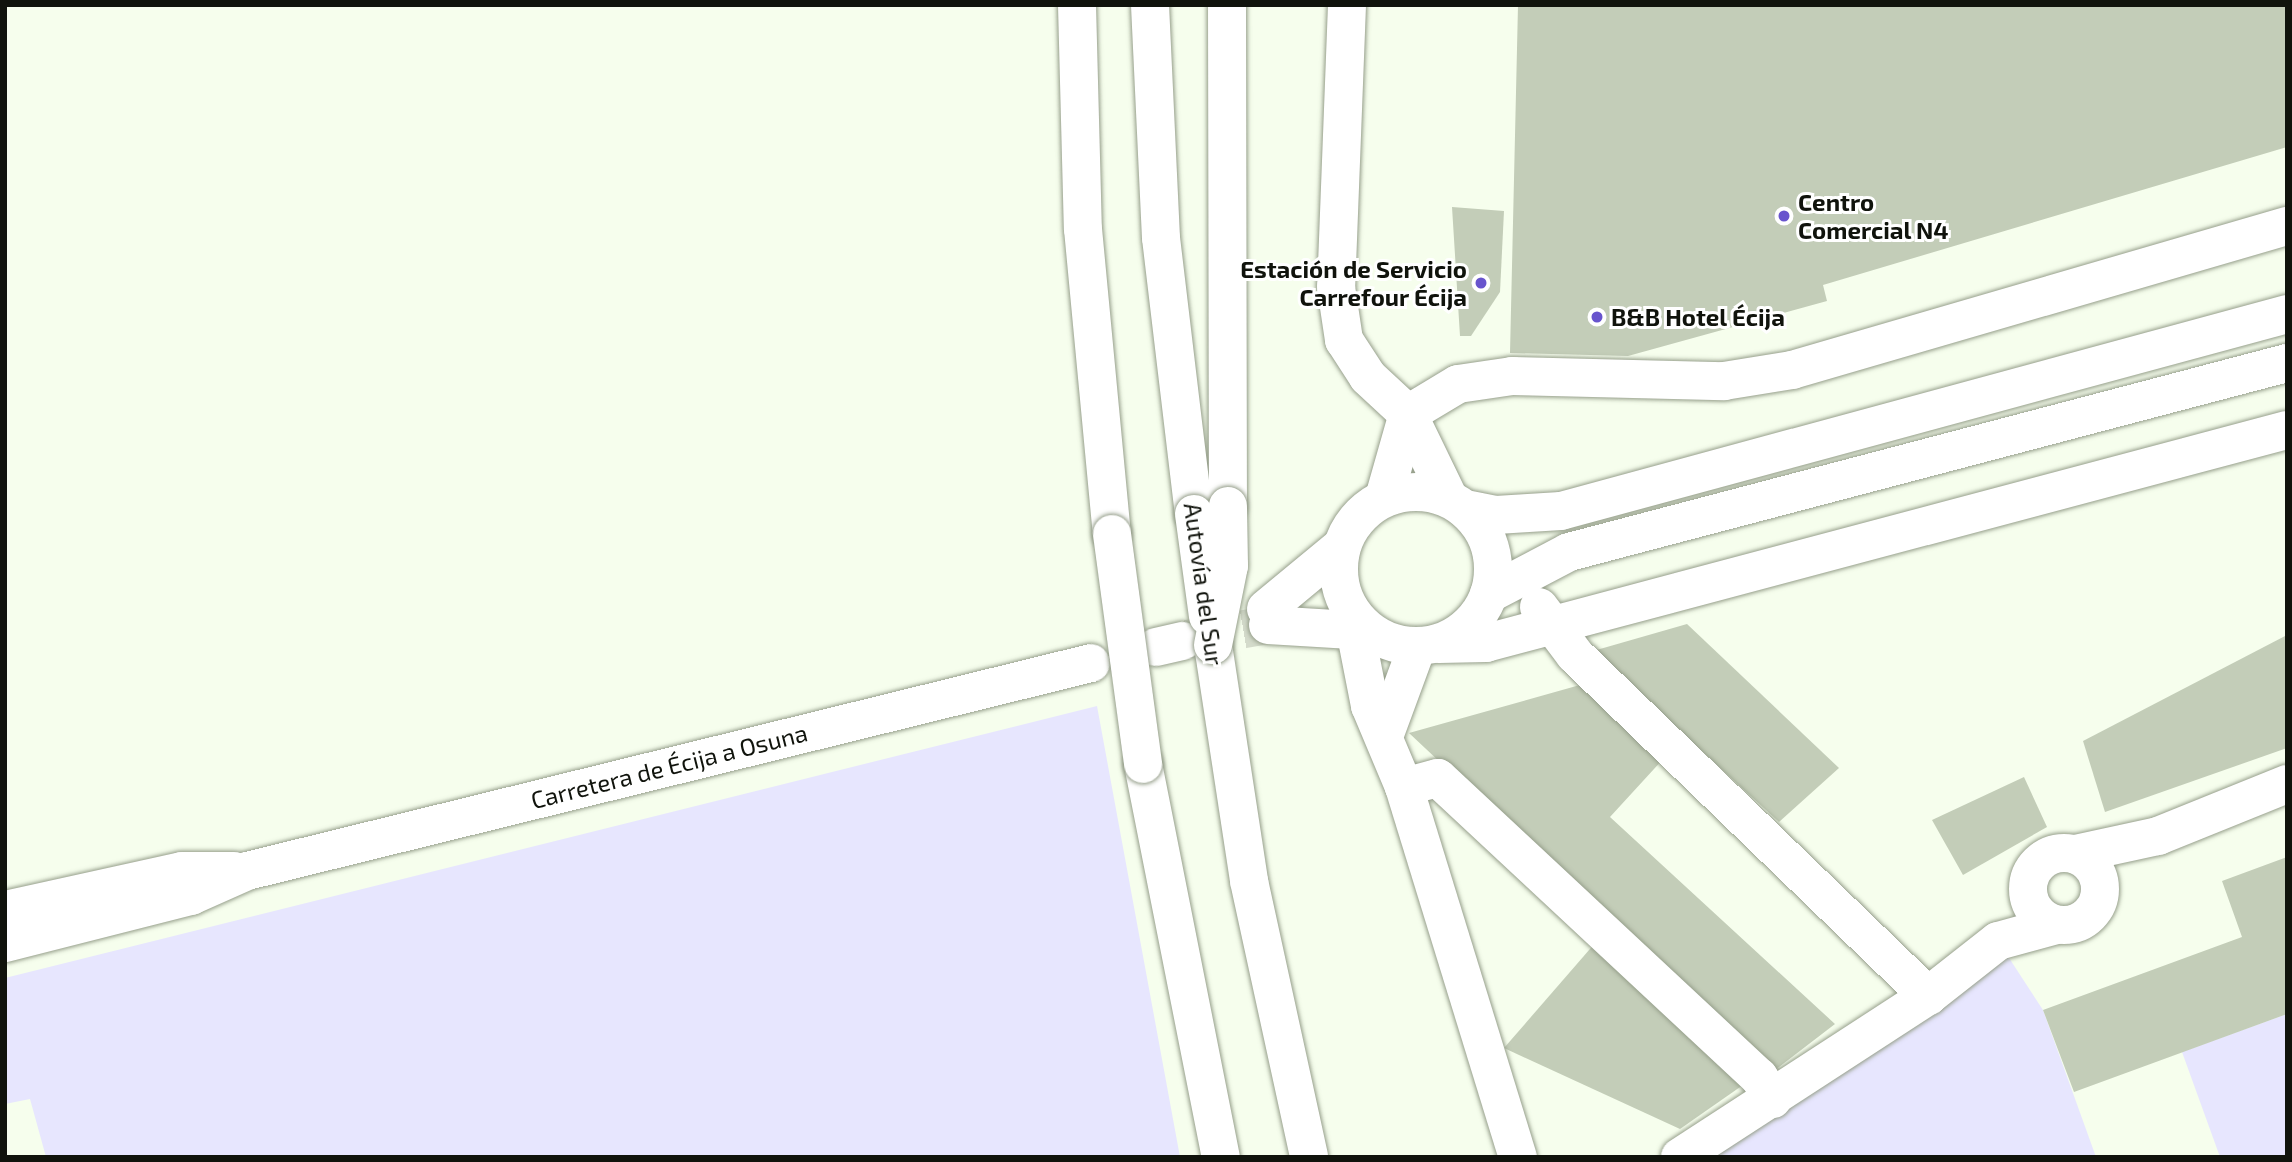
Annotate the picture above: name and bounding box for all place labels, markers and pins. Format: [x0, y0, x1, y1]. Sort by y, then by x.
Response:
place label: Centro Comercial N4 [1798, 188, 1949, 244]
marker: Centro Comercial N4 [1776, 208, 1792, 224]
place label: Estación de Servicio Carrefour Écija [1240, 255, 1467, 311]
marker: Estación de Servicio Carrefour Écija [1473, 275, 1489, 291]
place label: B&B Hotel Écija [1611, 303, 1785, 331]
marker: B&B Hotel Écija [1589, 309, 1605, 325]

